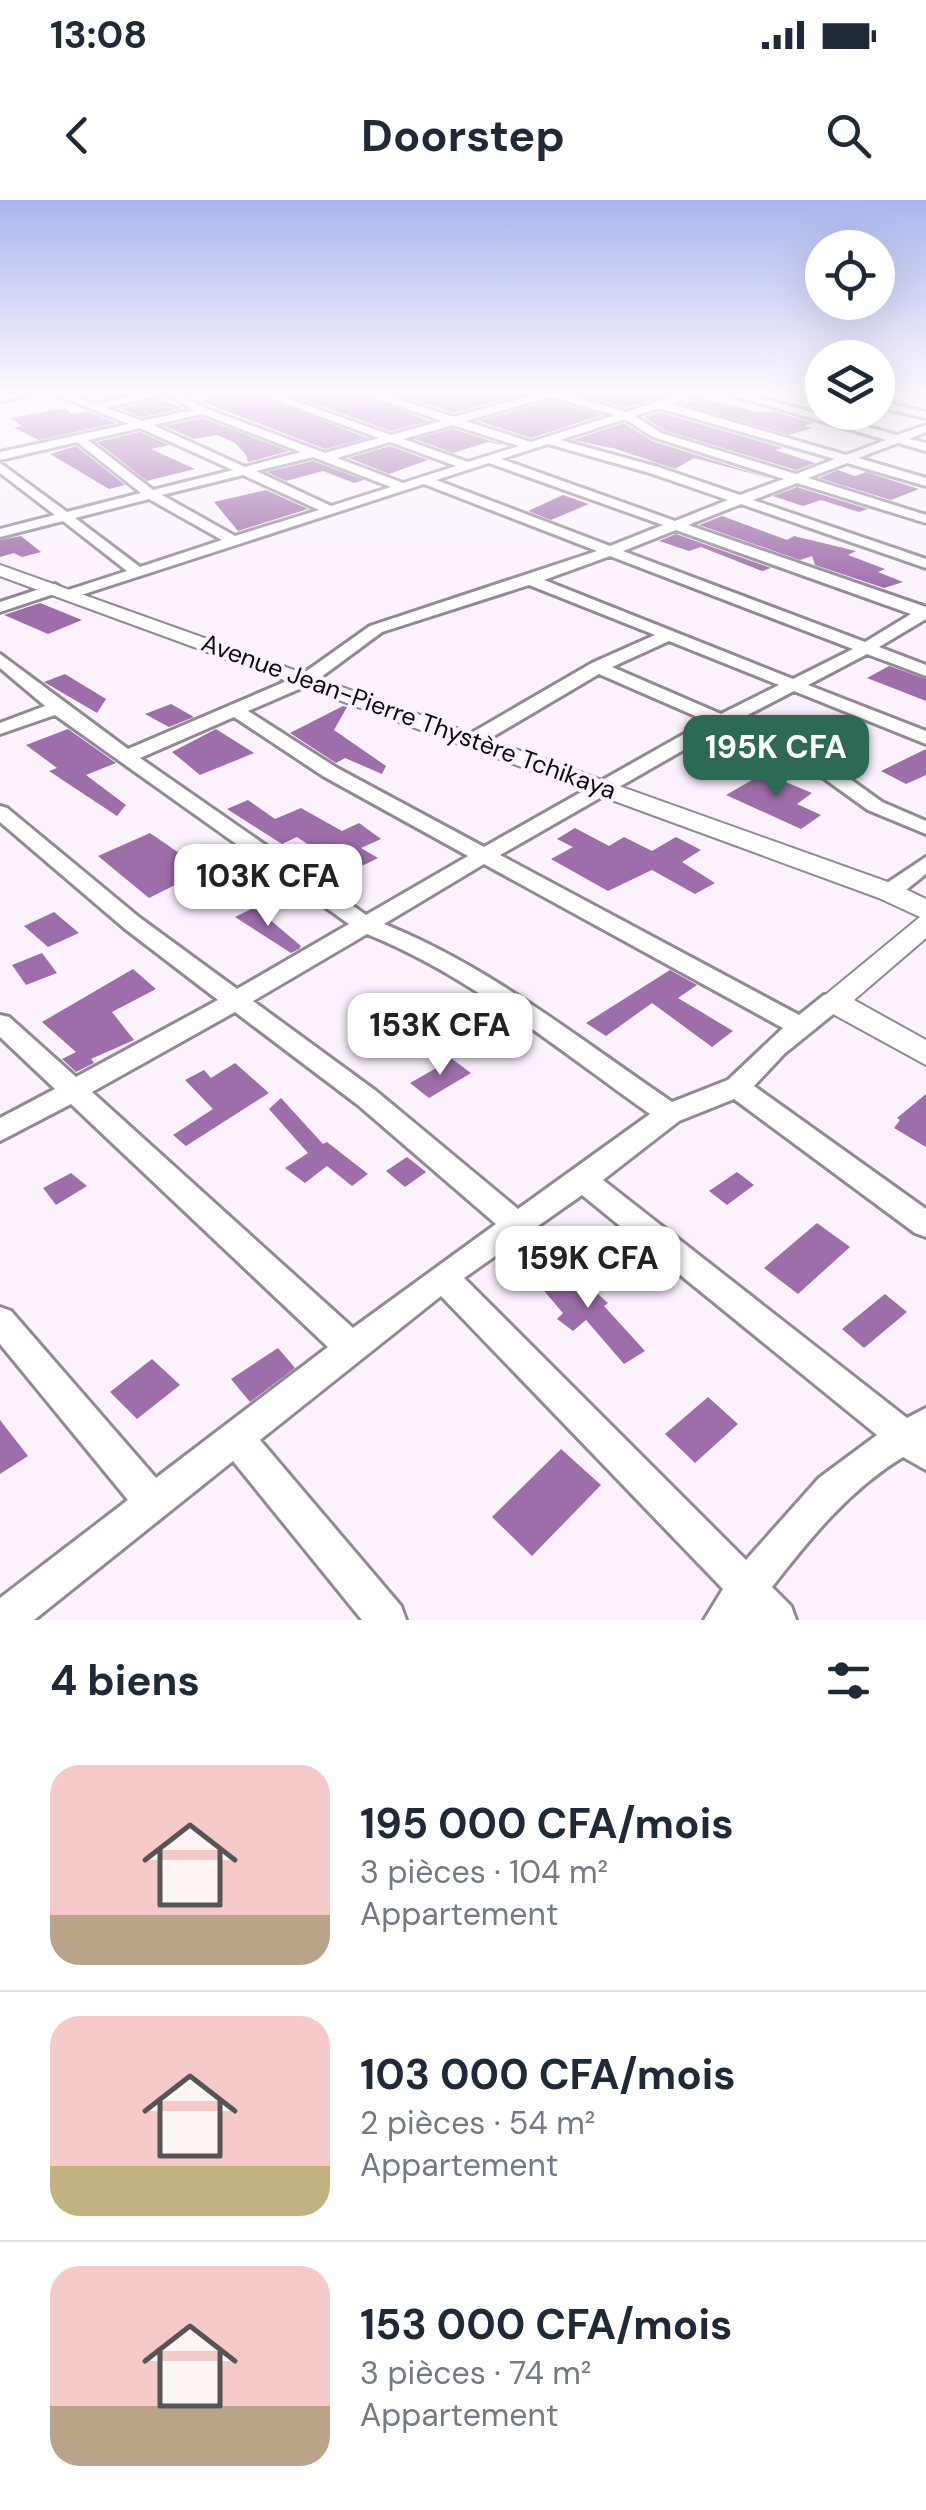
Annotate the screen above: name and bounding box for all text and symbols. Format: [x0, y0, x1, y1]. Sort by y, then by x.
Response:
text: 13:08 [50, 10, 147, 60]
text: Doorstep [361, 106, 565, 165]
icon: back [50, 108, 105, 163]
icon: search [821, 108, 876, 163]
map controls [805, 230, 895, 430]
button: locate [805, 230, 895, 320]
button: layers [805, 340, 895, 430]
street label: Avenue Jean-Pierre Thystère Tchikaya [197, 626, 621, 807]
pin: 195K CFA [673, 715, 879, 800]
text: 195K CFA [705, 726, 847, 768]
pin: 103K CFA [165, 844, 371, 929]
text: 103K CFA [196, 855, 340, 897]
pin: 153K CFA [337, 993, 543, 1078]
text: 153K CFA [370, 1004, 510, 1046]
pin: 159K CFA [485, 1226, 691, 1311]
text: 159K CFA [517, 1237, 659, 1279]
text: 4 biens [50, 1653, 200, 1708]
icon: filters [821, 1653, 876, 1708]
text: 195 000 CFA/mois [360, 1796, 734, 1851]
icon: home [130, 1805, 250, 1925]
text: 3 pièces · 104 m² [360, 1851, 608, 1893]
text: Appartement [360, 1893, 558, 1935]
text: 103 000 CFA/mois [360, 2047, 736, 2102]
icon: home [130, 2056, 250, 2176]
text: 2 pièces · 54 m² [360, 2102, 595, 2144]
text: Appartement [360, 2144, 558, 2186]
text: 153 000 CFA/mois [360, 2297, 732, 2352]
icon: home [130, 2306, 250, 2426]
text: 3 pièces · 74 m² [360, 2352, 591, 2394]
text: Appartement [360, 2394, 558, 2436]

